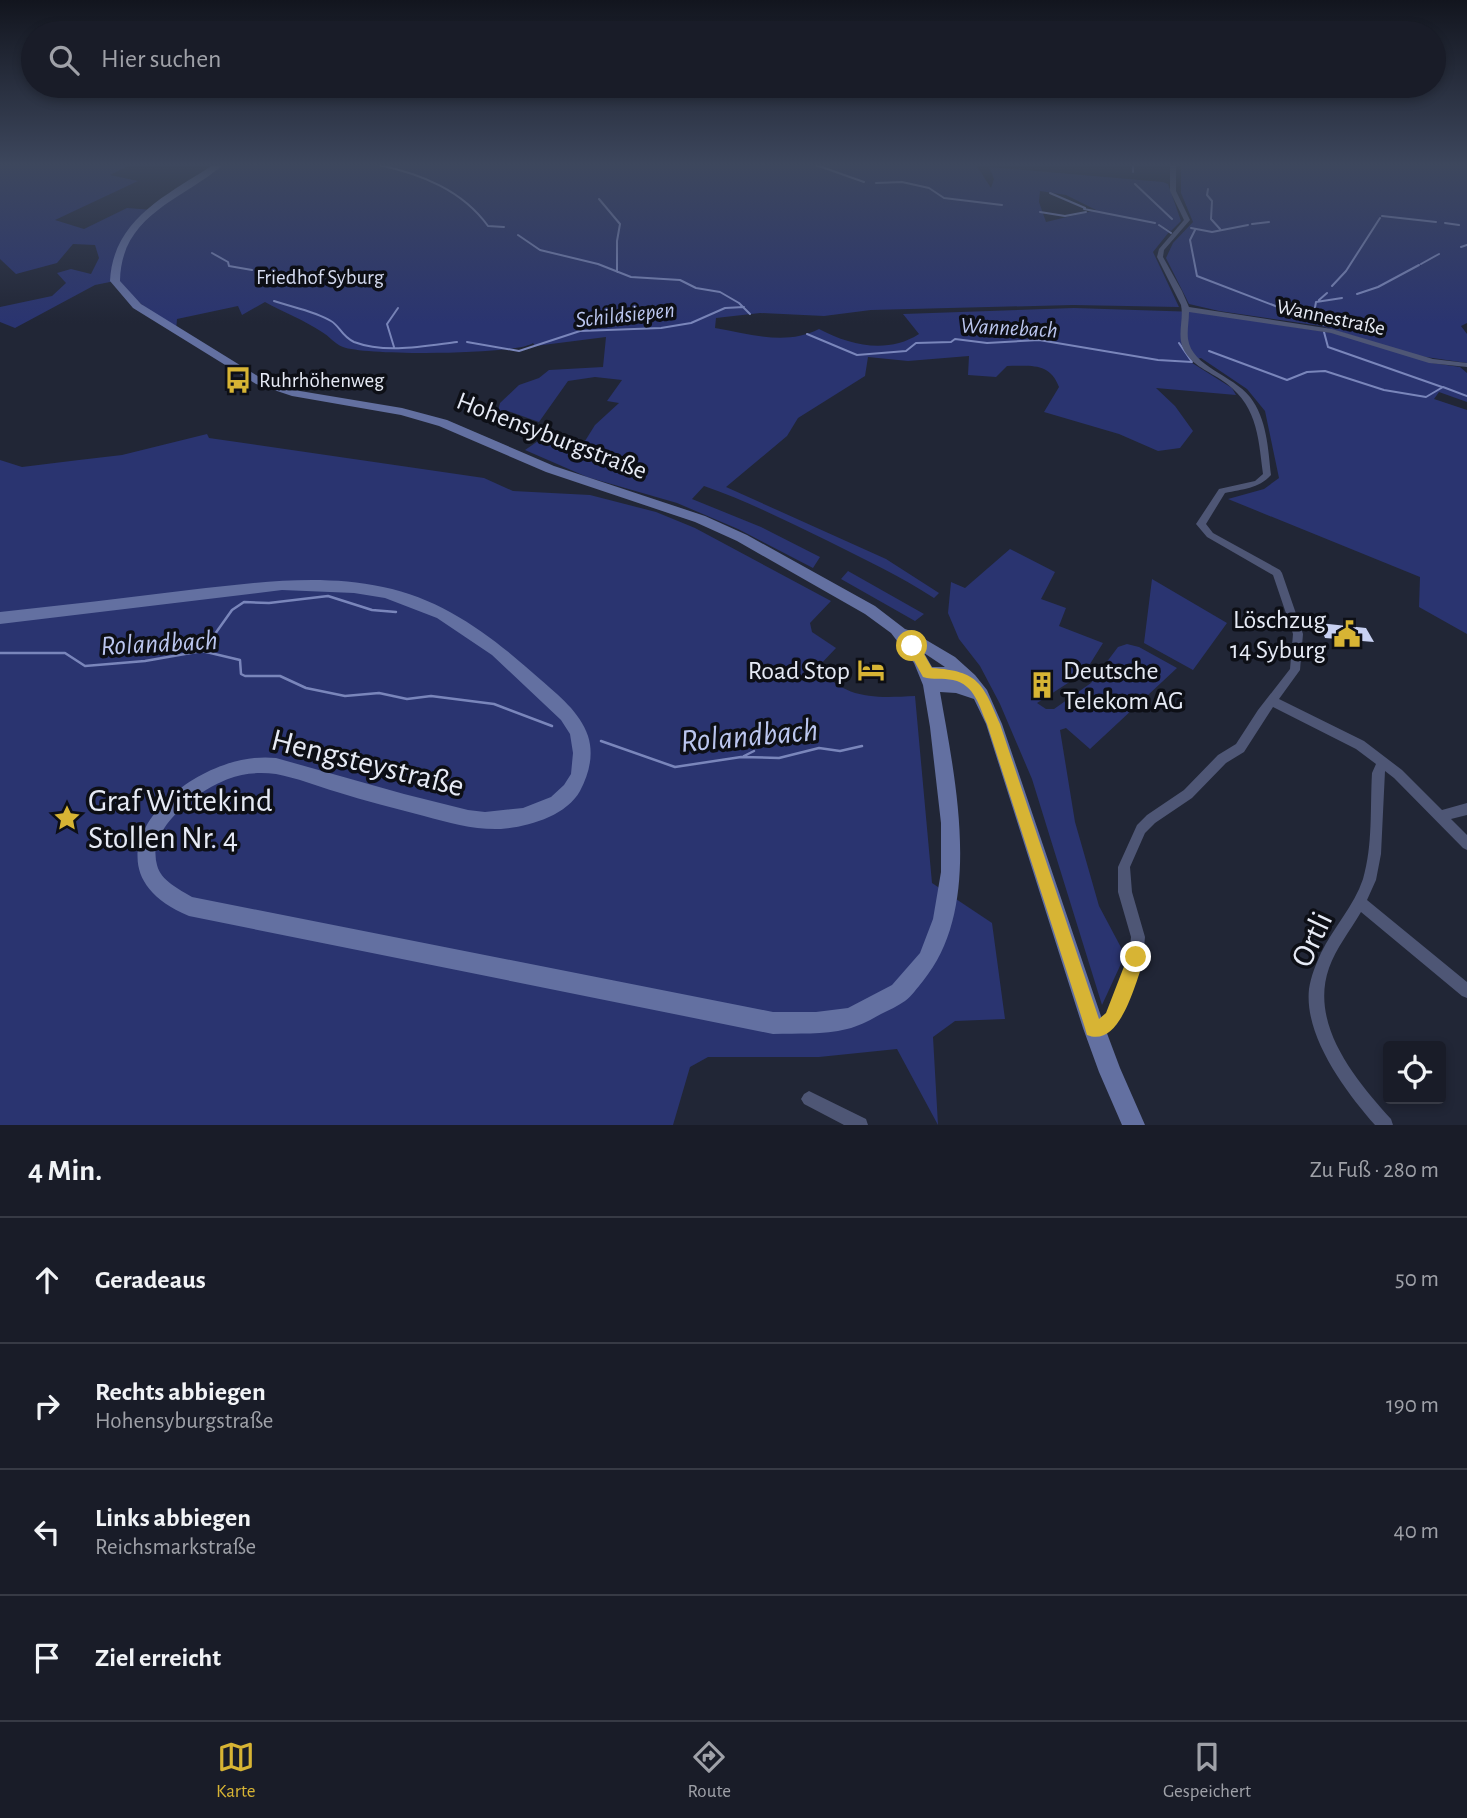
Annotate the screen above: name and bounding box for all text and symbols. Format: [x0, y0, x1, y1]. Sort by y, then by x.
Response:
search box [21, 21, 1446, 98]
icon: search [45, 41, 83, 79]
text: Hier suchen [101, 46, 222, 72]
park label: Friedhof Syburg [256, 267, 385, 288]
street label: Wannestraße [1275, 296, 1387, 339]
water label: Schildsiepen [574, 299, 676, 332]
water label: Wannebach [960, 314, 1058, 343]
bus stop icon: Ruhrhöhenweg [223, 365, 253, 395]
place label: Ruhrhöhenweg [259, 370, 385, 391]
street label: Hohensyburgstraße [453, 388, 650, 484]
place label: Löschzug 14 Syburg [1230, 607, 1326, 663]
public building icon: Löschzug 14 Syburg [1332, 619, 1362, 649]
water label: Rolandbach [100, 627, 218, 661]
route start [896, 630, 927, 661]
hotel icon: Road Stop [856, 655, 886, 685]
place label: Road Stop [748, 658, 850, 684]
place label: Deutsche Telekom AG [1063, 658, 1184, 714]
building icon: Deutsche Telekom AG [1027, 670, 1057, 700]
water label: Rolandbach [679, 714, 819, 759]
street label: Hengsteystraße [268, 724, 467, 802]
place label: Graf Wittekind Stollen Nr. 4 [88, 785, 272, 854]
place icon: Graf Wittekind Stollen Nr. 4 [52, 803, 82, 833]
street label: Ortli [1285, 907, 1338, 972]
route end [1120, 941, 1151, 972]
map controls [1383, 1041, 1446, 1104]
button: locate [1383, 1041, 1446, 1104]
text: 4 Min. [28, 1156, 102, 1186]
text: Zu Fuß · 280 m [1310, 1159, 1439, 1182]
icon: ahead [28, 1261, 66, 1299]
text: Geradeaus [95, 1267, 206, 1293]
text: 50 m [1395, 1268, 1439, 1291]
text: Rechts abbiegen [95, 1379, 266, 1405]
icon: right [28, 1387, 66, 1425]
text: 190 m [1386, 1394, 1439, 1417]
text: Hohensyburgstraße [95, 1410, 273, 1433]
text: Links abbiegen [95, 1505, 251, 1531]
icon: left [28, 1513, 66, 1551]
text: 40 m [1394, 1520, 1439, 1543]
text: Reichsmarkstraße [95, 1536, 256, 1559]
icon: arrive [28, 1639, 66, 1677]
text: Ziel erreicht [95, 1645, 221, 1671]
tab: Karte [216, 1738, 255, 1803]
tab: Route [688, 1738, 731, 1803]
tab: Gespeichert [1163, 1738, 1251, 1803]

